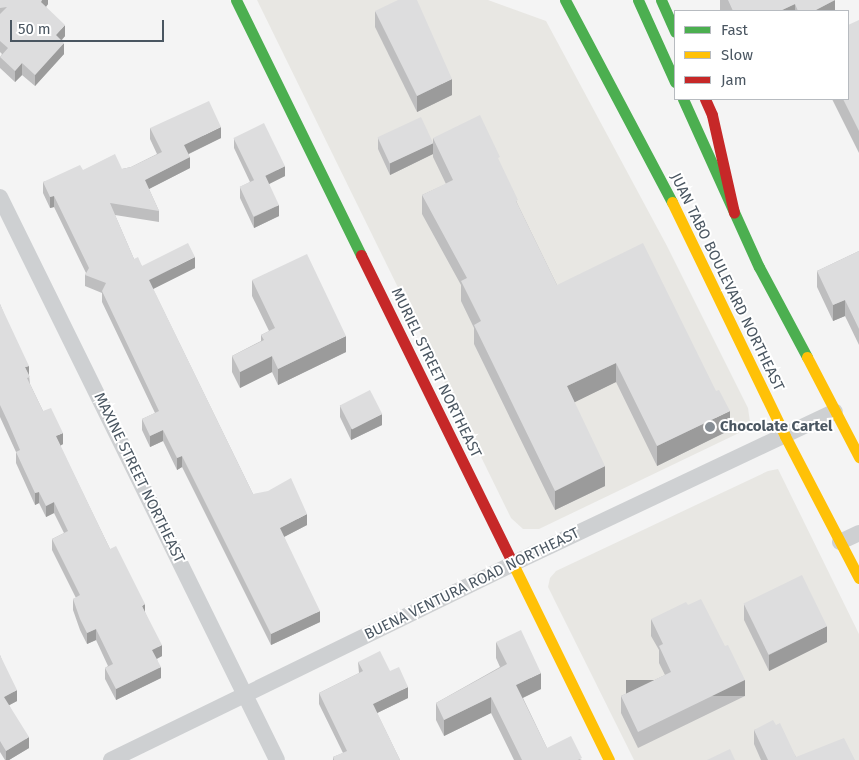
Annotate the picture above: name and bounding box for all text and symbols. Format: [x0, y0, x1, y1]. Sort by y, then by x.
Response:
scale bar [12, 10, 166, 42]
legend [674, 10, 849, 100]
text: 50 m [18, 20, 51, 38]
text: Fast [721, 21, 748, 39]
text: Slow [721, 46, 753, 64]
text: Jam [721, 71, 747, 89]
street label: JUAN TABO BOULEVARD NORTHEAST [666, 170, 788, 394]
street label: MURIEL STREET NORTHEAST [387, 285, 485, 461]
street label: MAXINE STREET NORTHEAST [90, 390, 188, 566]
place label: Chocolate Cartel [720, 418, 832, 436]
marker: Chocolate Cartel [704, 421, 716, 433]
street label: BUENA VENTURA ROAD NORTHEAST [362, 524, 582, 644]

